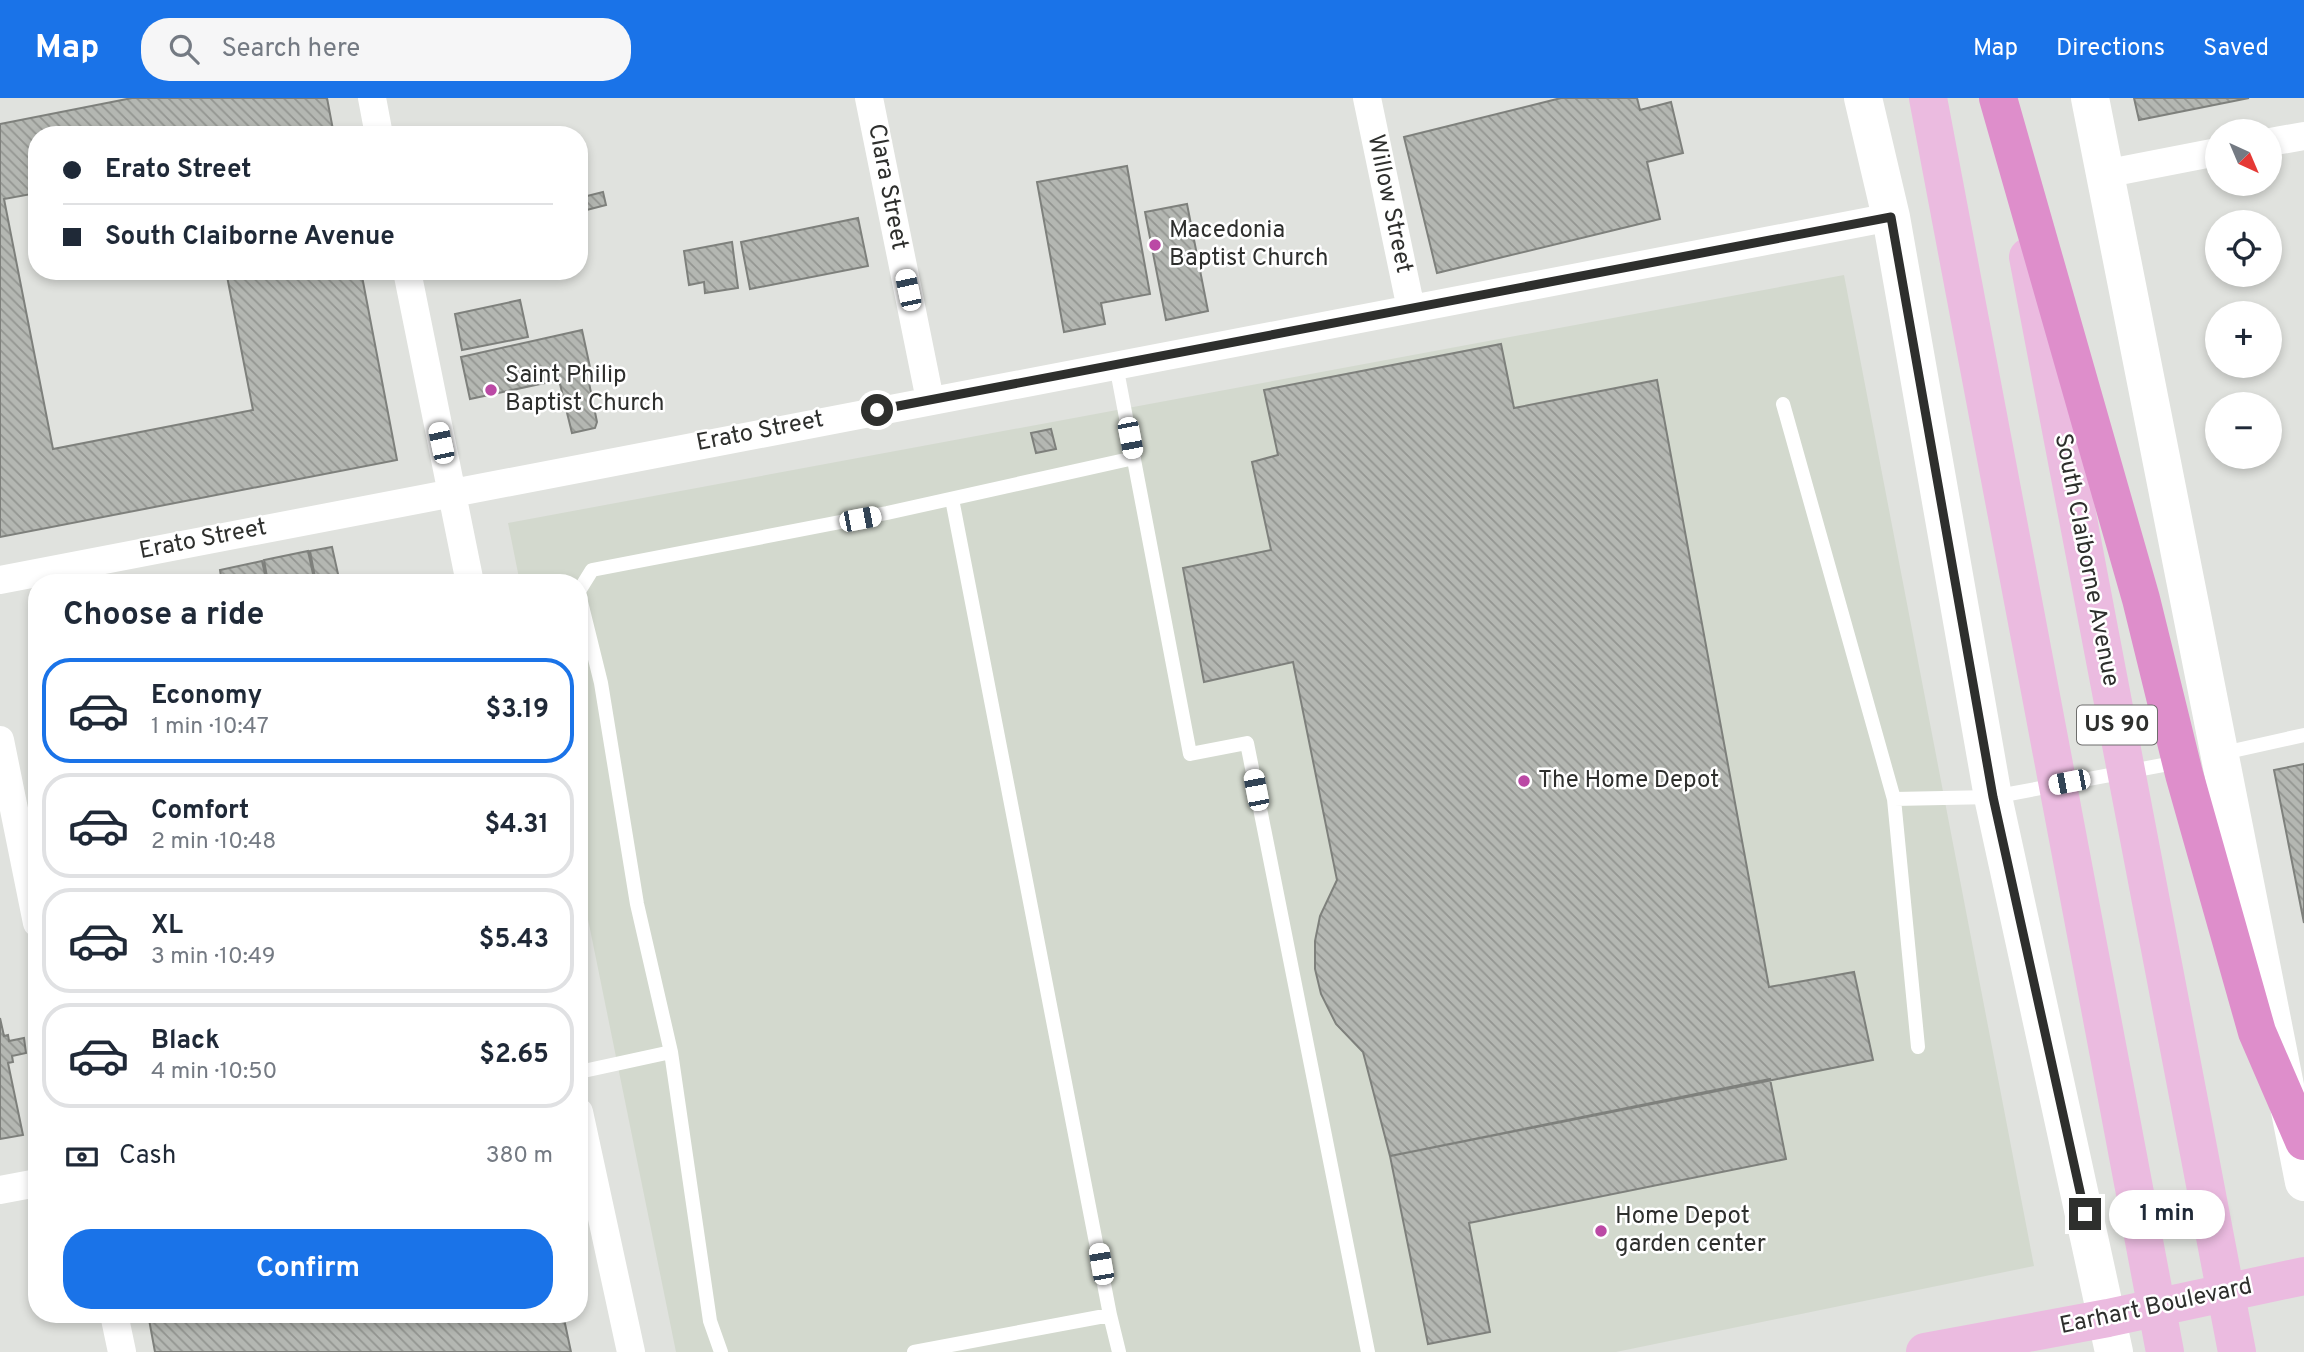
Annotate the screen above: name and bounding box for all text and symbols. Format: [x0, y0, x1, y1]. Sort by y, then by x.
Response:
search box [141, 18, 631, 81]
text: Map [35, 28, 99, 70]
icon: search [165, 30, 203, 68]
text: Search here [221, 33, 360, 66]
text: Map [1973, 34, 2018, 64]
text: Directions [2056, 34, 2165, 64]
text: Saved [2203, 34, 2269, 64]
north arrow [2205, 119, 2282, 196]
map controls [2205, 119, 2282, 469]
street label: Clara Street [860, 121, 914, 253]
street label: Willow Street [1360, 132, 1418, 276]
text: Erato Street [105, 154, 252, 187]
button: locate [2205, 210, 2282, 287]
place label: Macedonia Baptist Church [1169, 216, 1329, 274]
text: South Claiborne Avenue [105, 221, 395, 254]
marker: Macedonia Baptist Church [1147, 237, 1163, 253]
car [894, 267, 923, 313]
button: + [2205, 301, 2282, 378]
place label: Saint Philip Baptist Church [505, 361, 665, 419]
marker: Saint Philip Baptist Church [483, 382, 499, 398]
button: − [2205, 392, 2282, 469]
route start [861, 394, 893, 426]
street label: Erato Street [694, 405, 826, 459]
car [1116, 415, 1145, 461]
car [427, 420, 456, 466]
street label: South Claiborne Avenue [2047, 431, 2125, 689]
car [838, 505, 883, 533]
street label: Erato Street [137, 513, 269, 567]
text: Choose a ride [63, 596, 264, 636]
icon: car [67, 679, 130, 742]
text: Economy [151, 680, 262, 713]
text: $3.19 [486, 694, 549, 727]
road number: US 90 [2077, 706, 2157, 744]
text: 1 min · 10:47 [151, 713, 269, 742]
place label: The Home Depot [1538, 766, 1719, 796]
car [1242, 767, 1271, 813]
car [2047, 768, 2092, 796]
marker: The Home Depot [1516, 773, 1532, 789]
icon: car [67, 794, 130, 857]
text: Comfort [151, 795, 249, 828]
text: $4.31 [484, 809, 549, 842]
text: 2 min · 10:48 [151, 828, 276, 857]
icon: car [67, 909, 130, 972]
text: XL [151, 910, 183, 943]
text: $5.43 [479, 924, 549, 957]
text: 3 min · 10:49 [151, 943, 276, 972]
icon: car [67, 1024, 130, 1087]
text: Black [151, 1025, 220, 1058]
text: $2.65 [479, 1039, 549, 1072]
text: 4 min · 10:50 [151, 1058, 277, 1087]
icon: cash [63, 1138, 101, 1176]
text: Cash [119, 1140, 176, 1173]
text: 380 m [486, 1142, 553, 1171]
callout: 1 min [2110, 1190, 2225, 1238]
route end [2069, 1198, 2101, 1230]
text: 1 min [2139, 1200, 2195, 1229]
place label: Home Depot garden center [1615, 1202, 1766, 1260]
marker: Home Depot garden center [1593, 1223, 1609, 1239]
button: Confirm [63, 1229, 553, 1309]
car [1088, 1241, 1115, 1287]
street label: Earhart Boulevard [2057, 1272, 2255, 1342]

